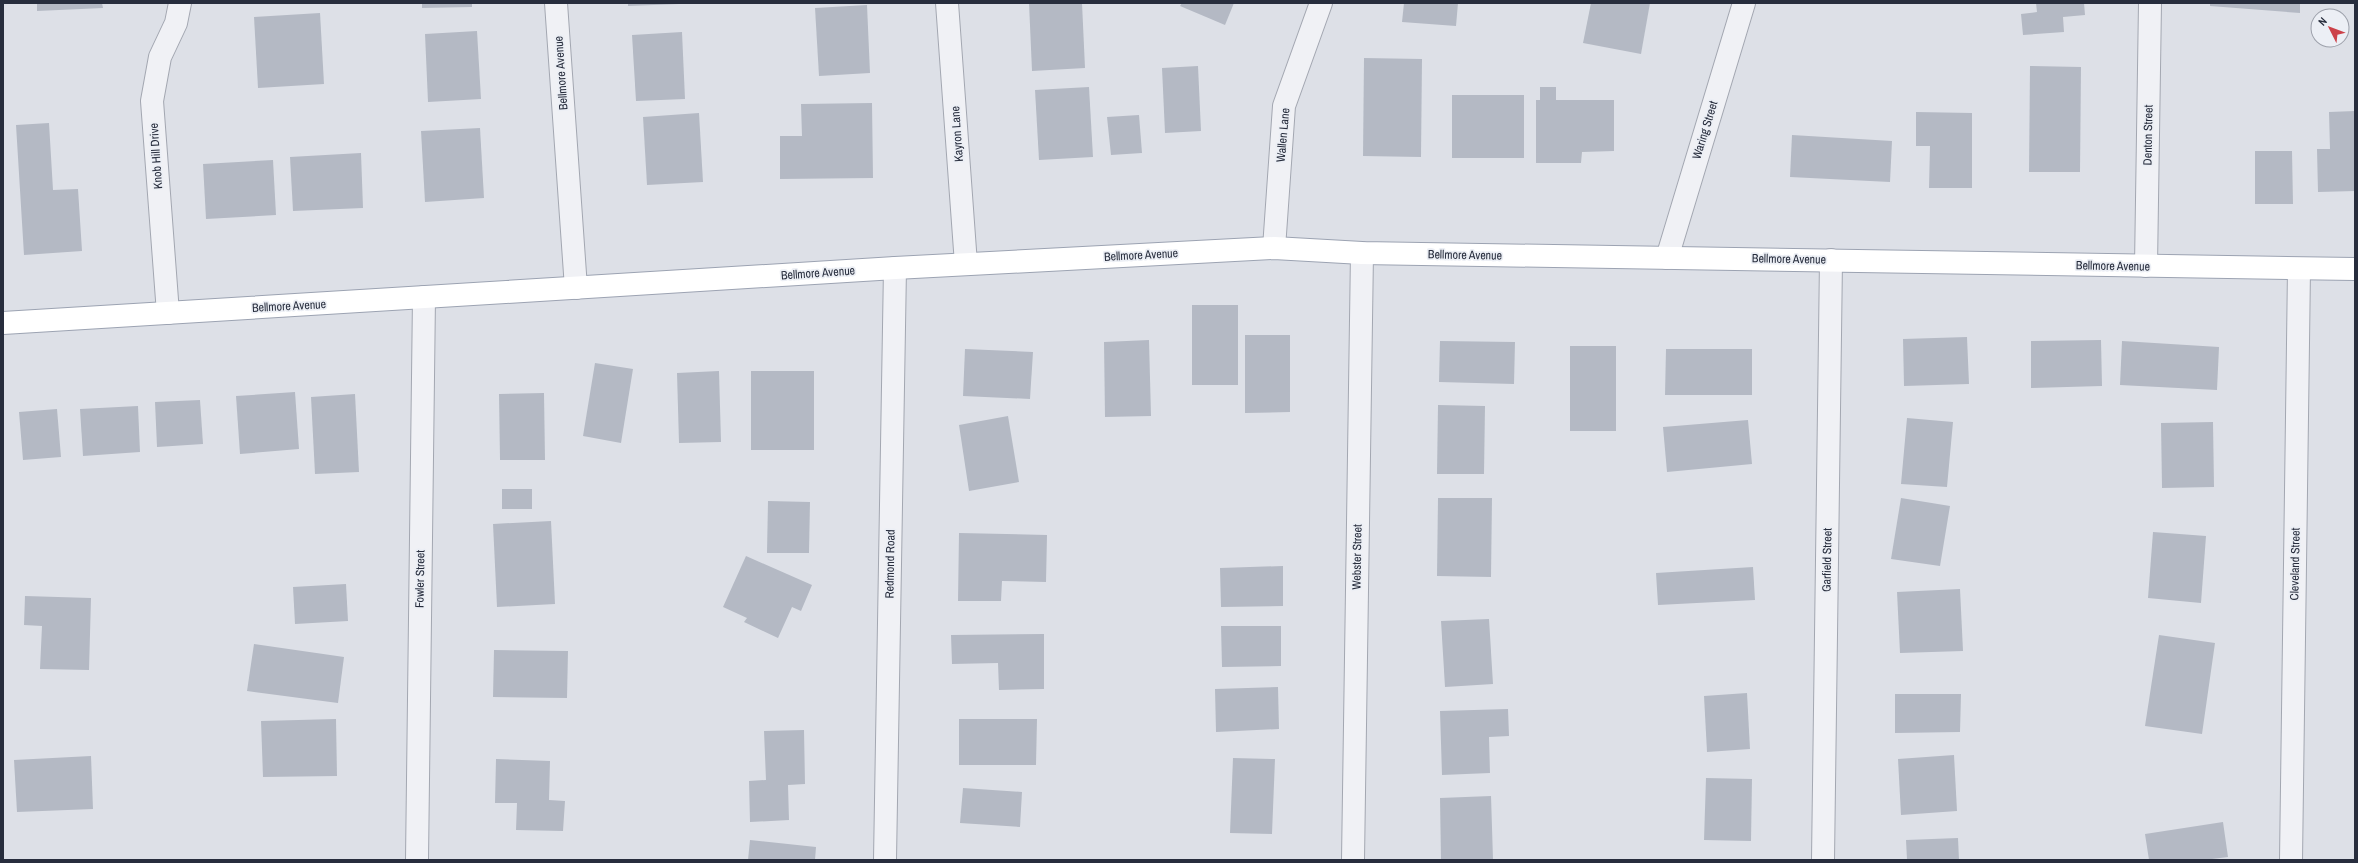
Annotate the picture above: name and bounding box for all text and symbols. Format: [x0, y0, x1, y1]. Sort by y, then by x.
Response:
north arrow [2310, 8, 2350, 48]
text: N [2315, 14, 2330, 28]
street label: Bellmore Avenue [550, 35, 572, 111]
street label: Waring Street [1689, 99, 1722, 161]
street label: Denton Street [2139, 104, 2157, 166]
street label: Kayron Lane [947, 106, 967, 162]
street label: Wallen Lane [1273, 107, 1293, 163]
street label: Knob Hill Drive [146, 122, 166, 190]
street label: Bellmore Avenue [1104, 245, 1178, 265]
street label: Bellmore Avenue [1428, 246, 1502, 264]
street label: Bellmore Avenue [1752, 250, 1826, 268]
street label: Bellmore Avenue [2076, 257, 2150, 275]
street label: Bellmore Avenue [780, 262, 856, 284]
street label: Bellmore Avenue [252, 296, 326, 316]
street label: Webster Street [1348, 524, 1366, 590]
street label: Cleveland Street [2286, 527, 2304, 601]
street label: Garfield Street [1818, 528, 1836, 592]
street label: Redmond Road [881, 529, 899, 599]
street label: Fowler Street [411, 550, 429, 608]

